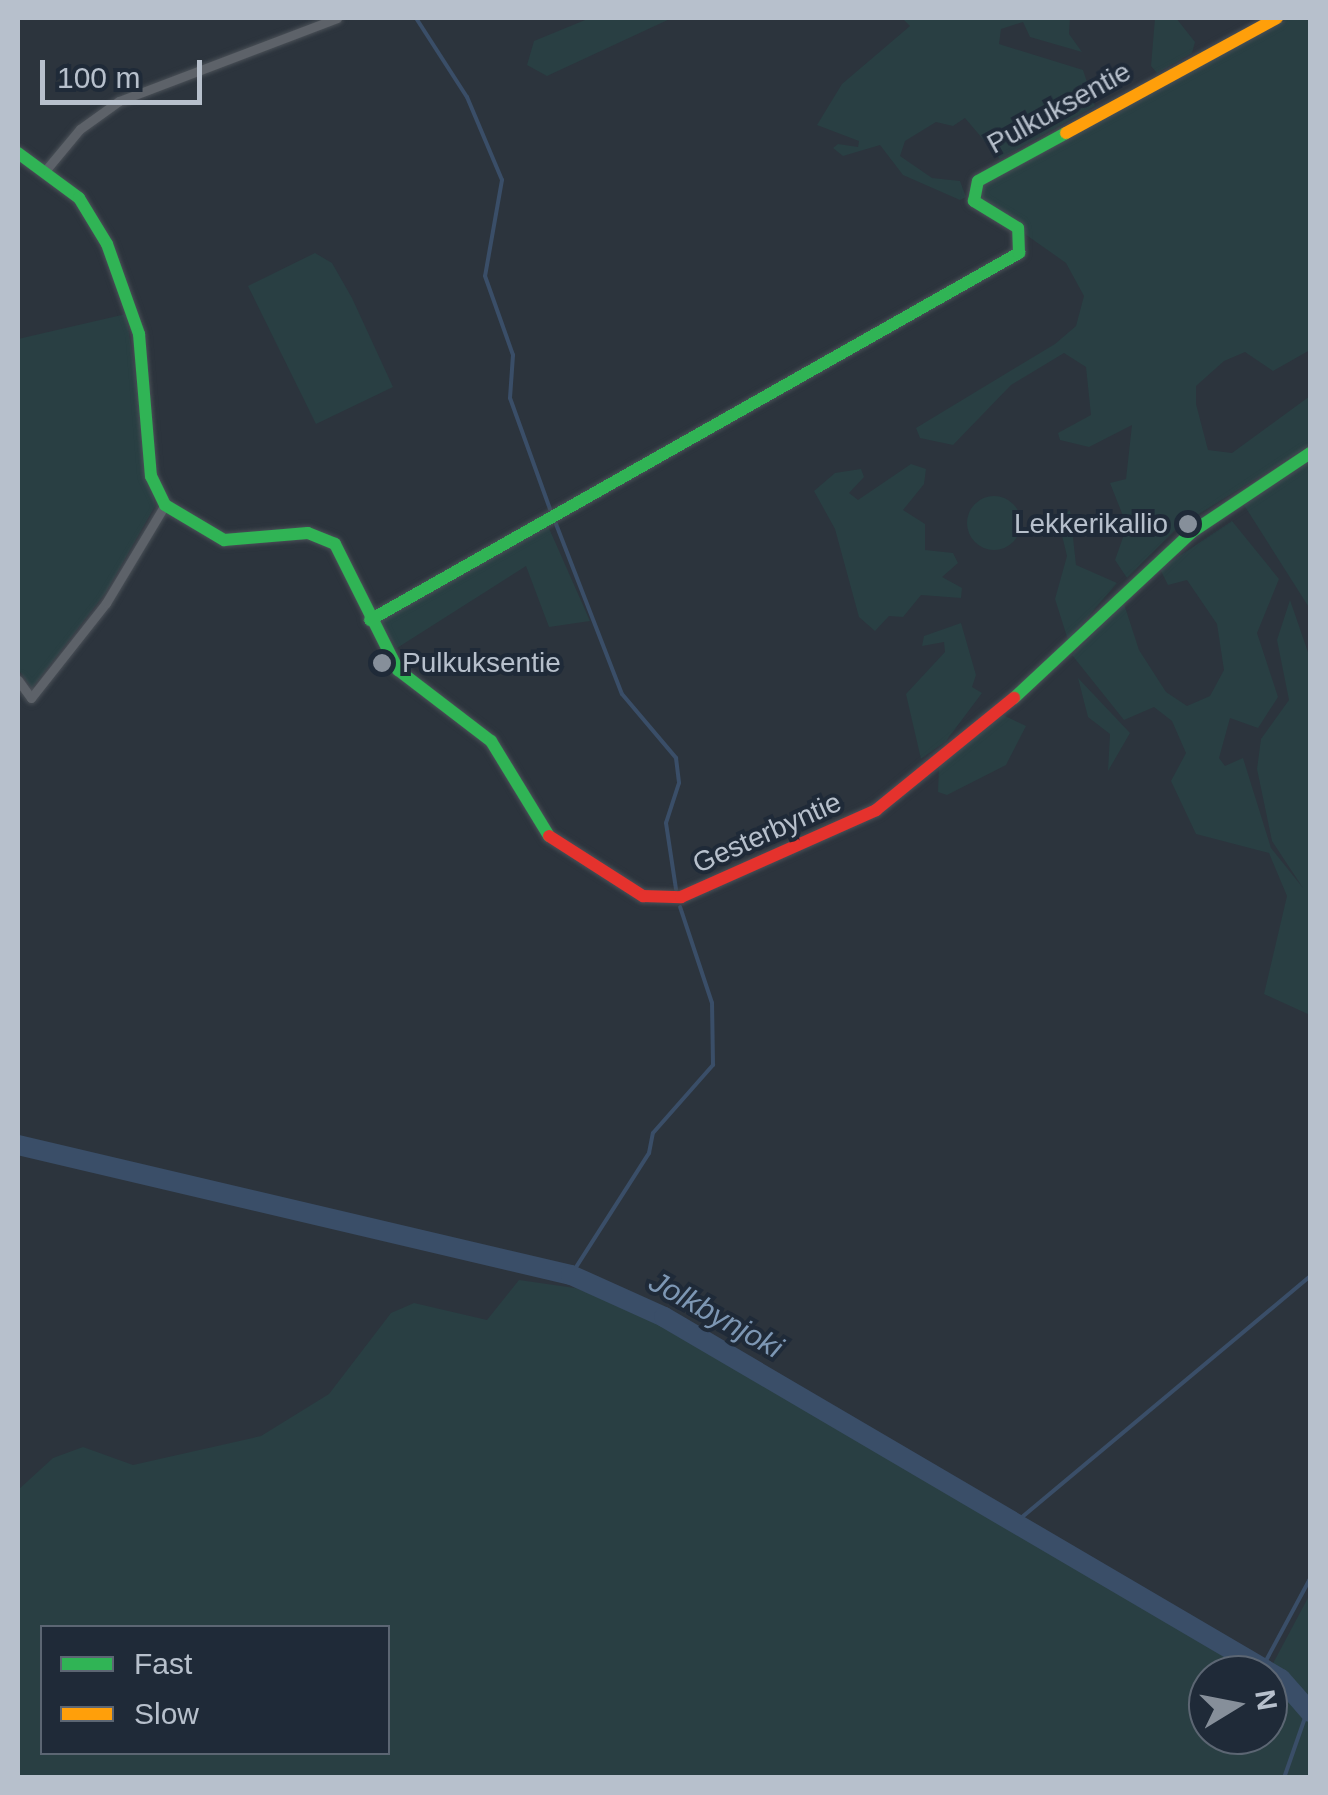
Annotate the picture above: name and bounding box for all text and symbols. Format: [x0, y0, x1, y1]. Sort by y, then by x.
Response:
scale bar [45, 40, 208, 102]
street label: Pulkuksentie [981, 55, 1137, 161]
text: 100 m [57, 61, 140, 94]
place label: Lekkerikallio [1014, 507, 1168, 541]
marker: Lekkerikallio [1177, 513, 1199, 535]
place label: Pulkuksentie [402, 646, 561, 680]
marker: Pulkuksentie [371, 652, 393, 674]
street label: Gesterbyntie [688, 785, 846, 881]
water label: Jolkbynjoki [643, 1264, 789, 1366]
legend [40, 1625, 390, 1755]
text: Fast [134, 1647, 192, 1680]
north arrow [1188, 1655, 1288, 1755]
text: N [1249, 1687, 1283, 1713]
text: Slow [134, 1697, 199, 1730]

